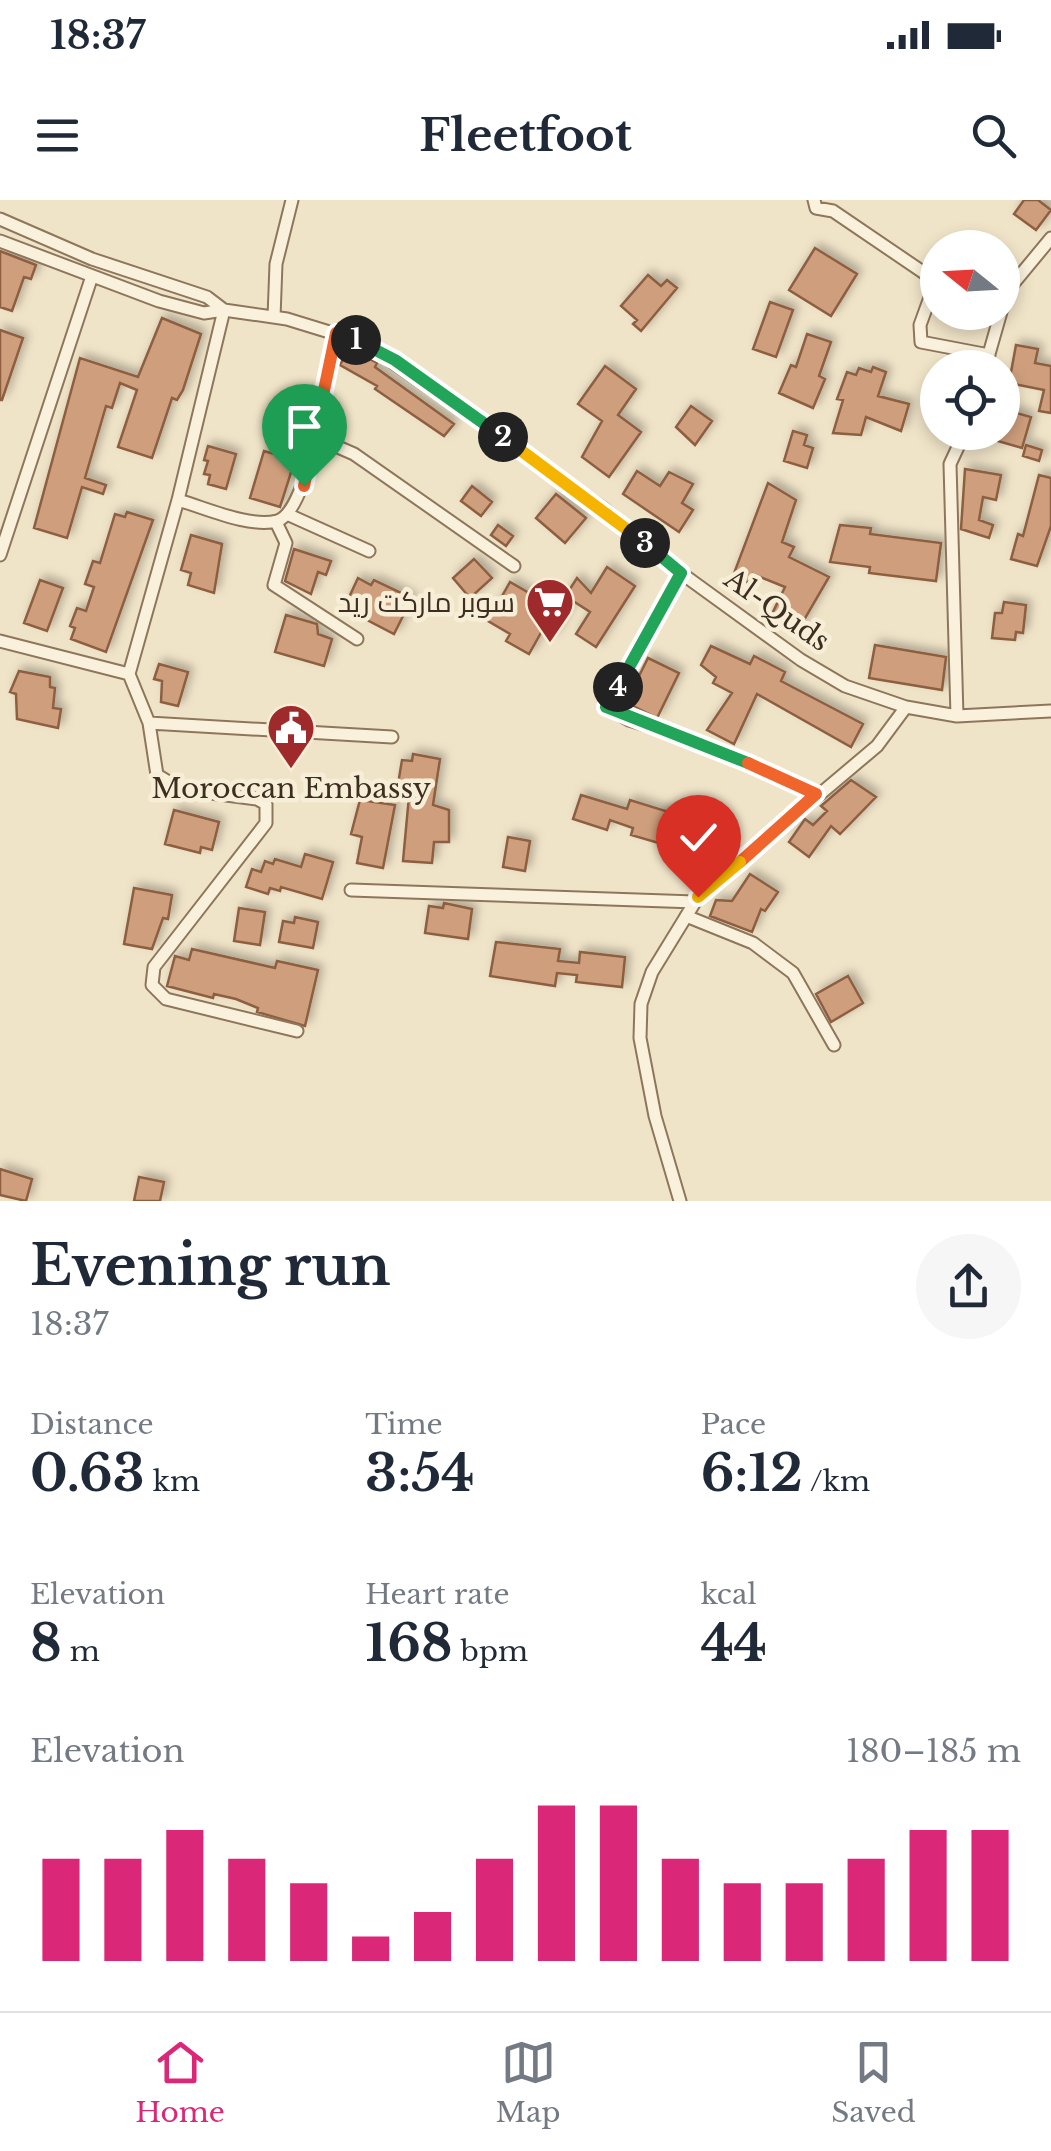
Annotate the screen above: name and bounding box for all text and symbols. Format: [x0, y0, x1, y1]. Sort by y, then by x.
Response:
text: 18:37 [50, 12, 145, 59]
text: Fleetfoot [419, 107, 632, 163]
icon: menu [30, 108, 85, 163]
icon: search [966, 108, 1021, 163]
north arrow [920, 230, 1020, 330]
map controls [920, 230, 1020, 450]
pin: 1 [331, 315, 381, 365]
text: 1 [350, 322, 362, 357]
button: locate [920, 350, 1020, 450]
pin [262, 384, 347, 487]
icon: arrive [277, 399, 332, 454]
pin: 2 [478, 412, 528, 462]
text: 2 [494, 419, 512, 454]
pin: 3 [620, 518, 670, 568]
text: 3 [636, 525, 654, 560]
street label: Al-Quds [717, 561, 836, 659]
supermarket icon: سوبر ماركت ريد [524, 576, 576, 644]
place label: سوبر ماركت ريد [338, 585, 515, 620]
pin: 4 [593, 662, 643, 712]
text: 4 [609, 669, 627, 704]
public building icon: Moroccan Embassy [265, 702, 317, 770]
place label: Moroccan Embassy [151, 771, 431, 806]
pin [656, 795, 741, 898]
icon: check [671, 810, 726, 865]
text: Evening run [30, 1232, 390, 1300]
button: share [916, 1234, 1021, 1339]
text: 18:37 [30, 1304, 109, 1344]
text: Distance [30, 1407, 153, 1442]
text: Time [365, 1407, 443, 1442]
text: Pace [701, 1407, 766, 1442]
text: 0.63 [30, 1442, 145, 1505]
text: 3:54 [365, 1442, 474, 1505]
text: 6:12 [701, 1442, 803, 1505]
text: km [145, 1464, 200, 1499]
text: /km [803, 1464, 870, 1499]
text: Elevation [30, 1577, 165, 1612]
text: Heart rate [365, 1577, 510, 1612]
text: kcal [701, 1577, 757, 1612]
text: 8 [30, 1612, 62, 1675]
text: 168 [365, 1612, 453, 1675]
text: 44 [701, 1612, 767, 1675]
text: m [62, 1634, 100, 1669]
text: bpm [453, 1634, 528, 1669]
text: Elevation [30, 1731, 184, 1771]
text: 180–185 m [846, 1731, 1021, 1771]
tab: Home [135, 2035, 225, 2130]
tab: Map [496, 2035, 561, 2130]
tab: Saved [831, 2035, 916, 2130]

